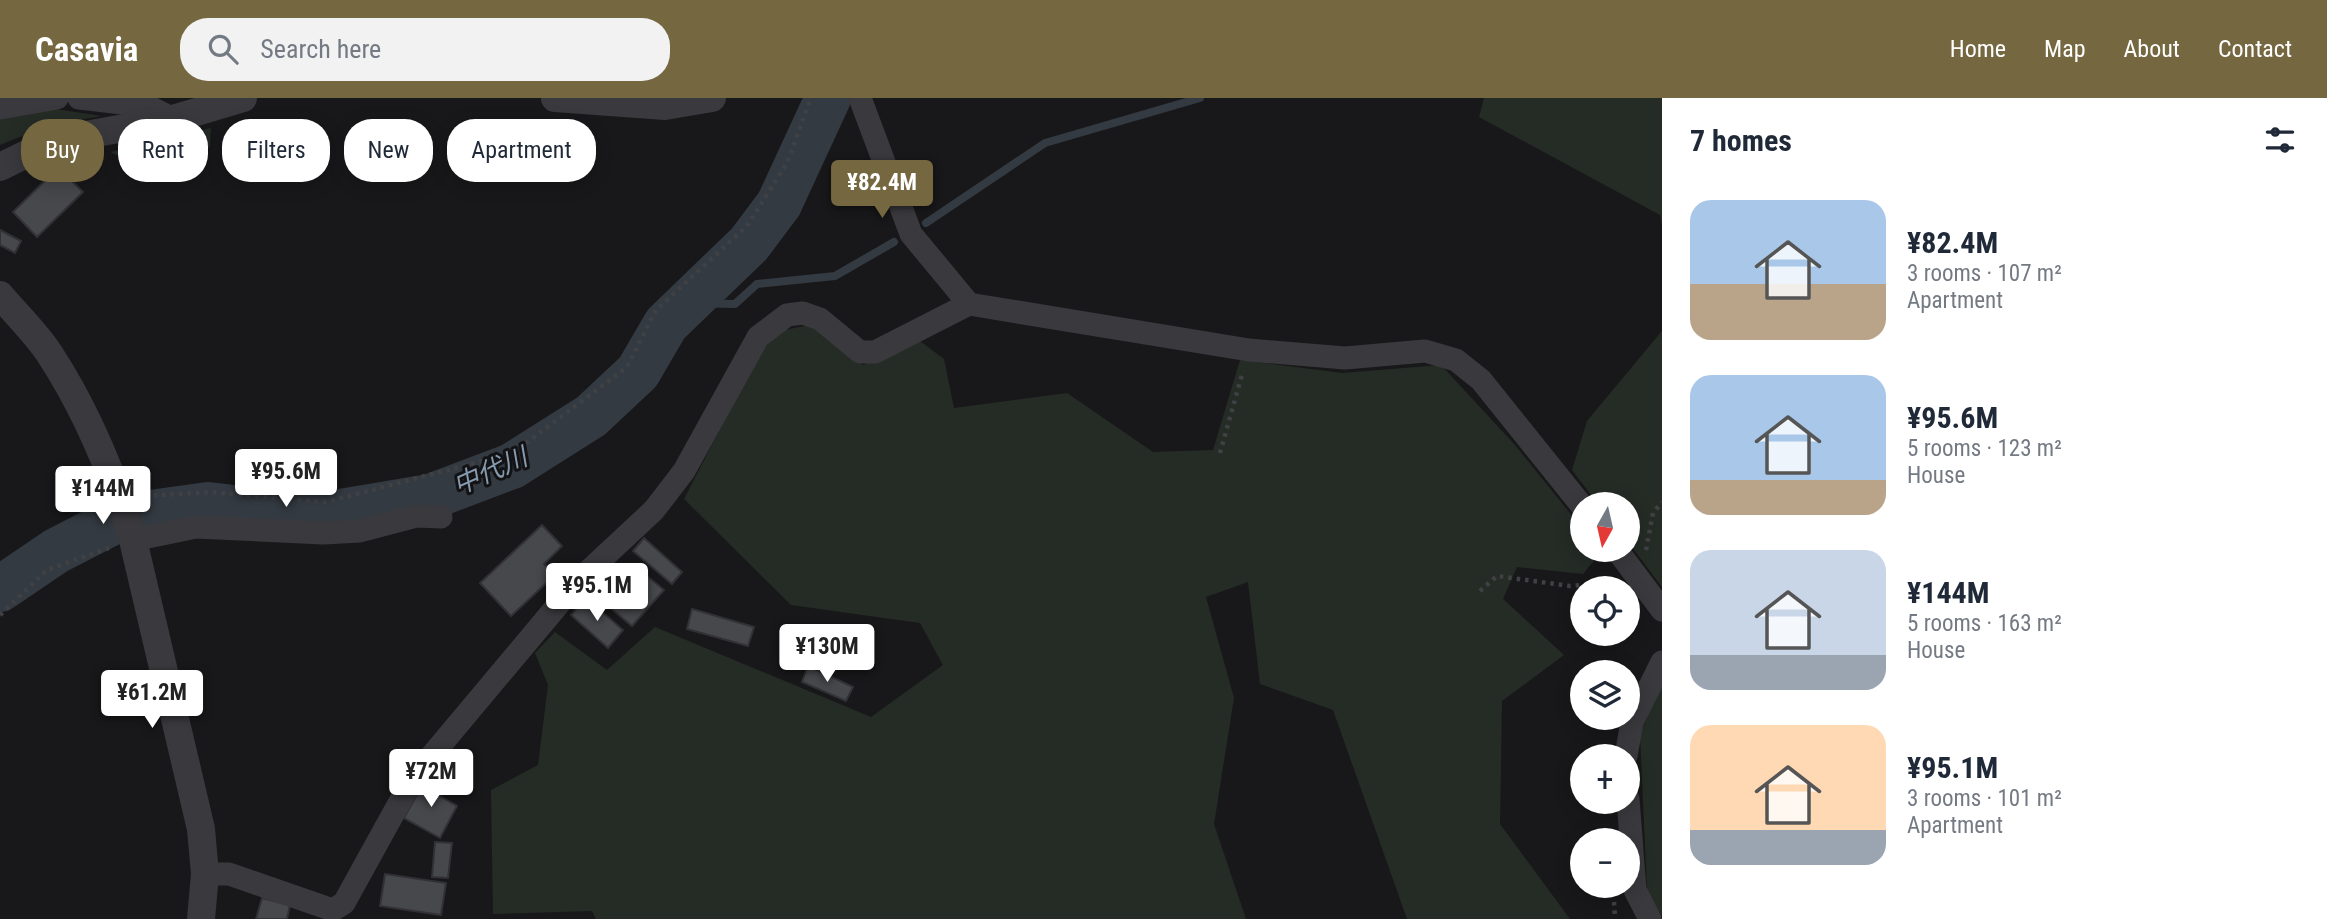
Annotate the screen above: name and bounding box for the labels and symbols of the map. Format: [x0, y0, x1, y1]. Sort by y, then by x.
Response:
pin: ¥82.4M [825, 160, 939, 220]
water label: 中代川 [448, 440, 534, 501]
pin: ¥95.6M [229, 450, 343, 509]
pin: ¥144M [54, 466, 152, 526]
north arrow [1570, 492, 1640, 562]
pin: ¥95.1M [540, 564, 654, 623]
pin: ¥130M [778, 624, 876, 684]
pin: ¥61.2M [95, 670, 209, 730]
pin: ¥72M [390, 750, 472, 809]

